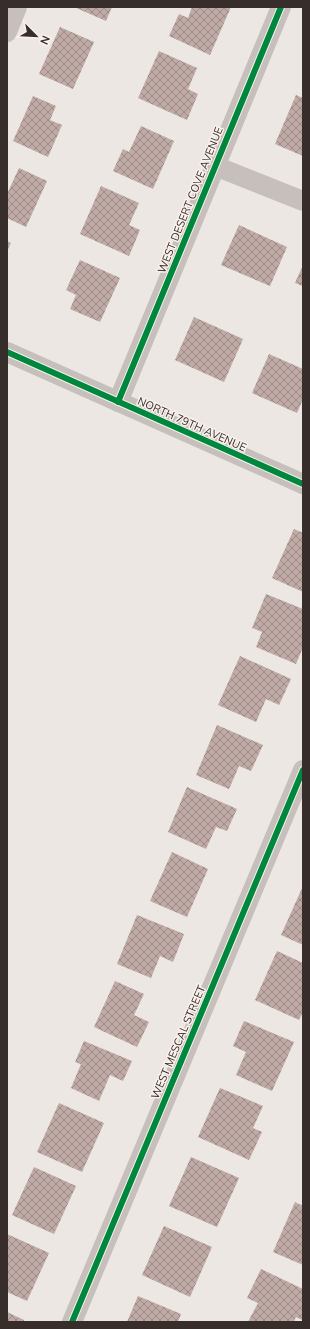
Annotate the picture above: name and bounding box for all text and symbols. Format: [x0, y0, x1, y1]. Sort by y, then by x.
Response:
north arrow [16, 16, 56, 56]
text: N [37, 33, 53, 47]
street label: WEST DESERT COVE AVENUE [154, 125, 226, 275]
street label: NORTH 79TH AVENUE [135, 394, 249, 454]
street label: WEST MESCAL STREET [148, 983, 208, 1101]

